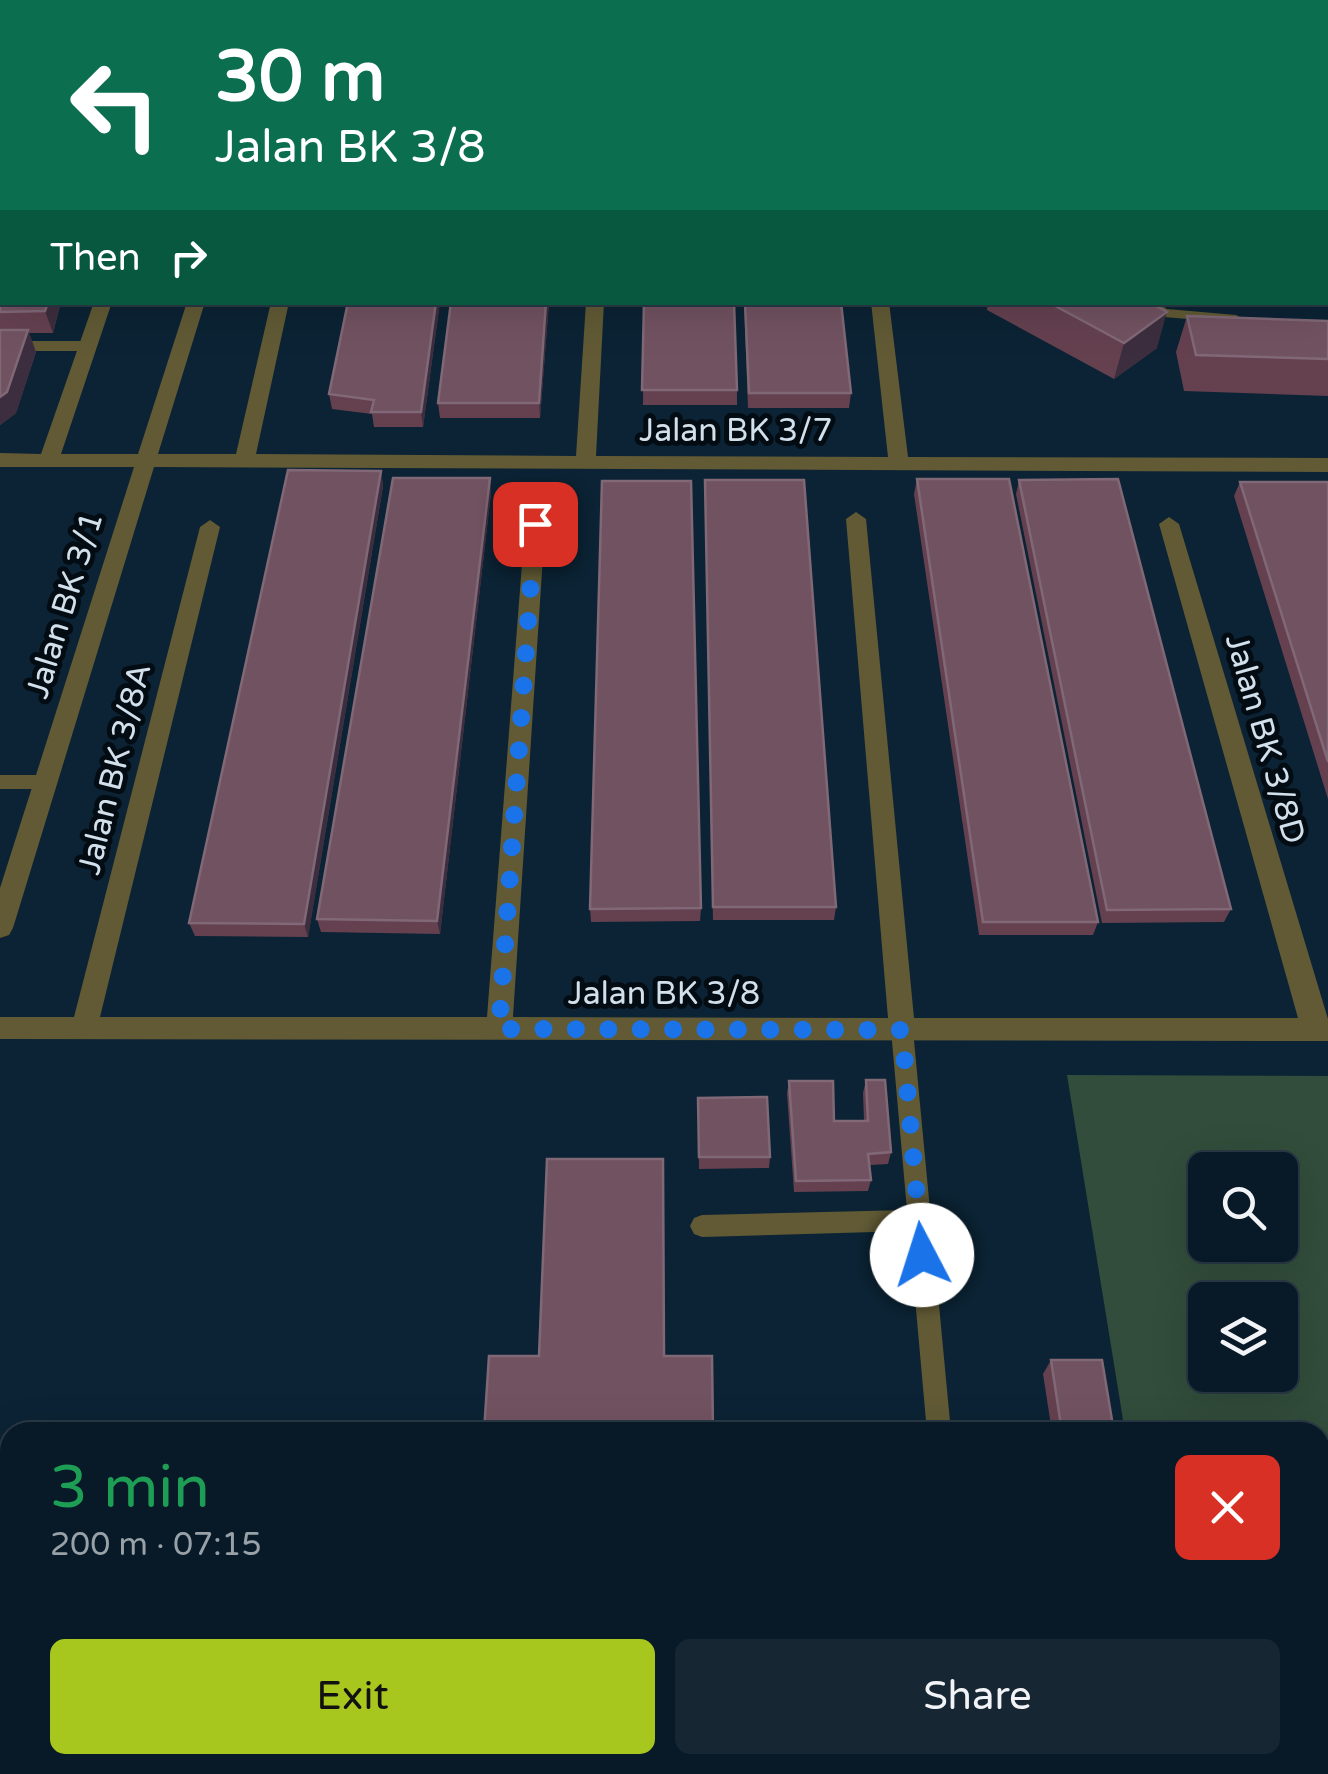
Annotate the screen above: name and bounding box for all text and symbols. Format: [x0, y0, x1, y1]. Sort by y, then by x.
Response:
text: 30 m [215, 36, 385, 120]
icon: left [50, 40, 180, 170]
text: Jalan BK 3/8 [215, 121, 485, 175]
icon: right [161, 230, 216, 285]
text: Then [50, 235, 141, 281]
street label: Jalan BK 3/7 [639, 412, 833, 450]
pin [493, 482, 578, 567]
icon: arrive [508, 497, 563, 552]
street label: Jalan BK 3/1 [19, 507, 111, 703]
street label: Jalan BK 3/8D [1217, 630, 1313, 848]
street label: Jalan BK 3/8A [70, 660, 160, 878]
street label: Jalan BK 3/8 [568, 975, 760, 1013]
map controls [1188, 1152, 1298, 1392]
button: search [1188, 1152, 1298, 1262]
position arrow [870, 1203, 974, 1307]
button: layers [1188, 1282, 1298, 1392]
text: 3 min [50, 1452, 210, 1524]
button: close [1175, 1455, 1280, 1560]
text: 200 m · 07:15 [50, 1526, 262, 1564]
button: Exit [50, 1639, 655, 1754]
button: Share [675, 1639, 1280, 1754]

